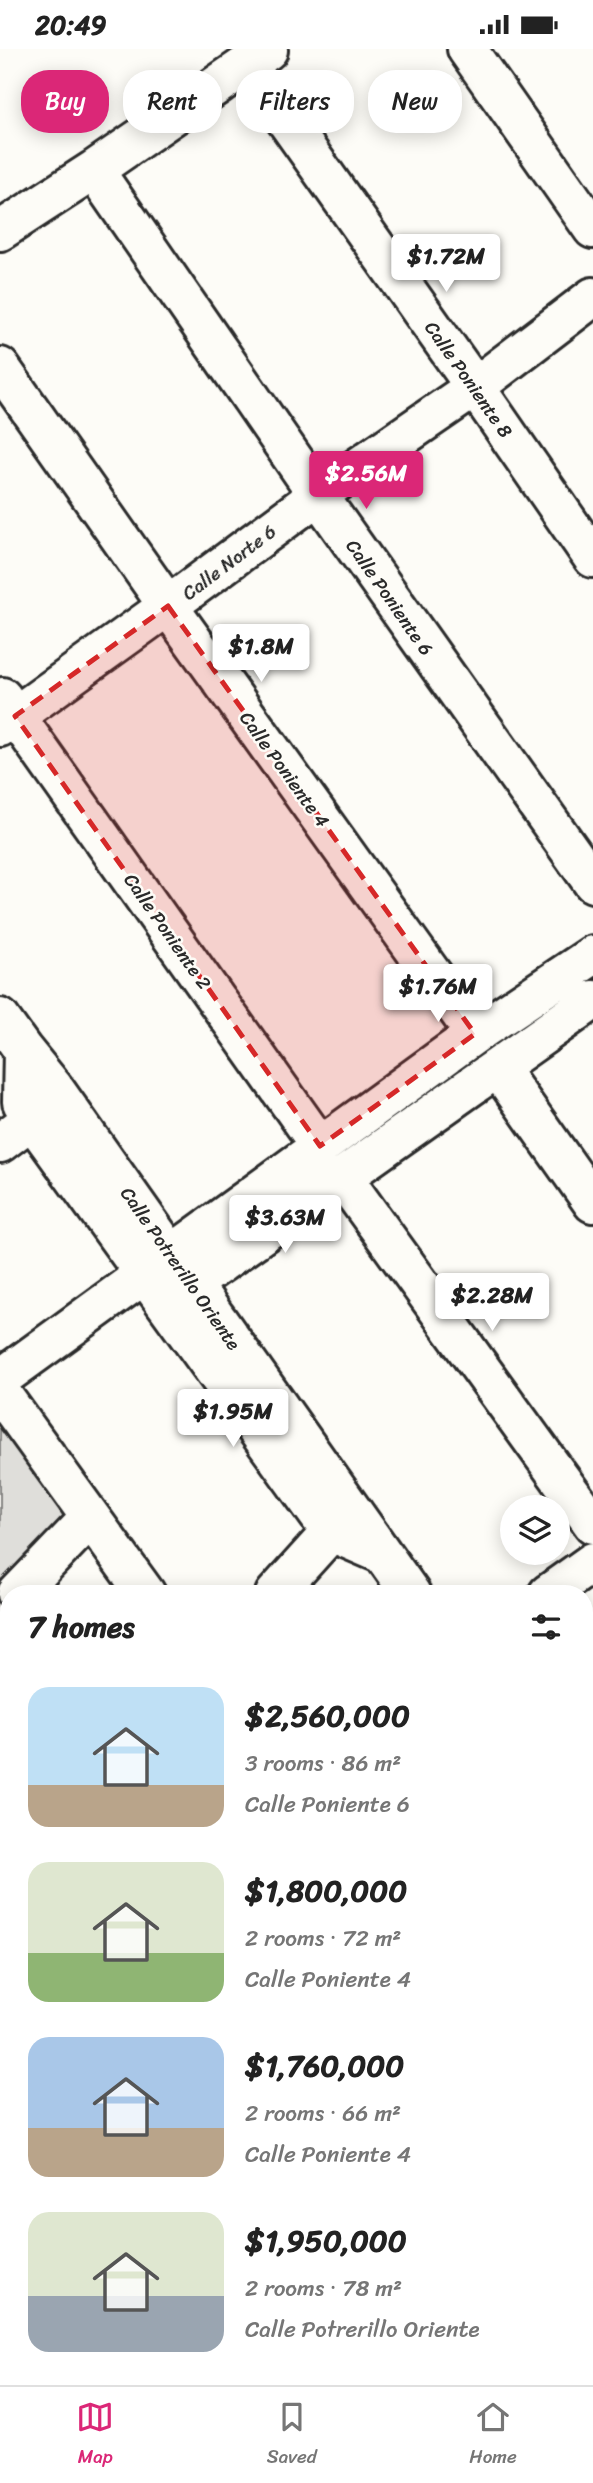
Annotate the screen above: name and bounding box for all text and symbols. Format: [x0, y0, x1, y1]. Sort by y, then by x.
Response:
text: 20:49 [35, 2, 107, 48]
chip: Buy [21, 70, 109, 133]
chip: Rent [123, 70, 222, 133]
chip: Filters [236, 70, 354, 133]
chip: New [368, 70, 462, 133]
pin: $1.72M [389, 235, 503, 294]
text: $1.72M [407, 236, 485, 277]
street label: Calle Poniente 8 [416, 314, 522, 445]
pin: $2.56M [309, 451, 423, 511]
text: $2.56M [325, 453, 407, 494]
street label: Calle Norte 6 [175, 516, 284, 609]
street label: Calle Poniente 6 [337, 532, 442, 663]
pin: $1.8M [212, 625, 310, 684]
text: $1.8M [229, 626, 293, 667]
street label: Calle Poniente 4 [231, 704, 338, 835]
street label: Calle Poniente 2 [115, 866, 220, 997]
pin: $1.76M [381, 965, 495, 1024]
text: $1.76M [399, 966, 477, 1007]
street label: Calle Potrerillo Oriente [111, 1179, 250, 1357]
pin: $3.63M [228, 1195, 342, 1255]
text: $3.63M [245, 1197, 325, 1238]
pin: $2.28M [435, 1273, 549, 1333]
text: $2.28M [451, 1275, 533, 1316]
pin: $1.95M [176, 1389, 290, 1449]
text: $1.95M [193, 1391, 273, 1432]
map controls [500, 1495, 570, 1565]
button: layers [500, 1495, 570, 1565]
text: 7 homes [28, 1600, 135, 1654]
icon: filters [527, 1608, 565, 1646]
text: $2,560,000 [245, 1689, 410, 1743]
icon: home [84, 1715, 168, 1799]
text: 3 rooms · 86 m² [245, 1743, 401, 1784]
text: Calle Poniente 6 [245, 1784, 410, 1825]
text: $1,800,000 [245, 1864, 407, 1918]
icon: home [84, 1890, 168, 1974]
text: 2 rooms · 72 m² [245, 1918, 401, 1959]
text: Calle Poniente 4 [245, 1959, 411, 2000]
text: $1,760,000 [245, 2039, 404, 2093]
icon: home [84, 2065, 168, 2149]
text: 2 rooms · 66 m² [245, 2093, 401, 2134]
text: Calle Poniente 4 [245, 2134, 411, 2175]
text: $1,950,000 [245, 2214, 407, 2268]
icon: home [84, 2240, 168, 2324]
text: 2 rooms · 78 m² [245, 2268, 402, 2309]
text: Calle Potrerillo Oriente [245, 2309, 480, 2350]
tab: Map [76, 2398, 114, 2473]
tab: Saved [267, 2398, 317, 2473]
tab: Home [469, 2398, 517, 2473]

